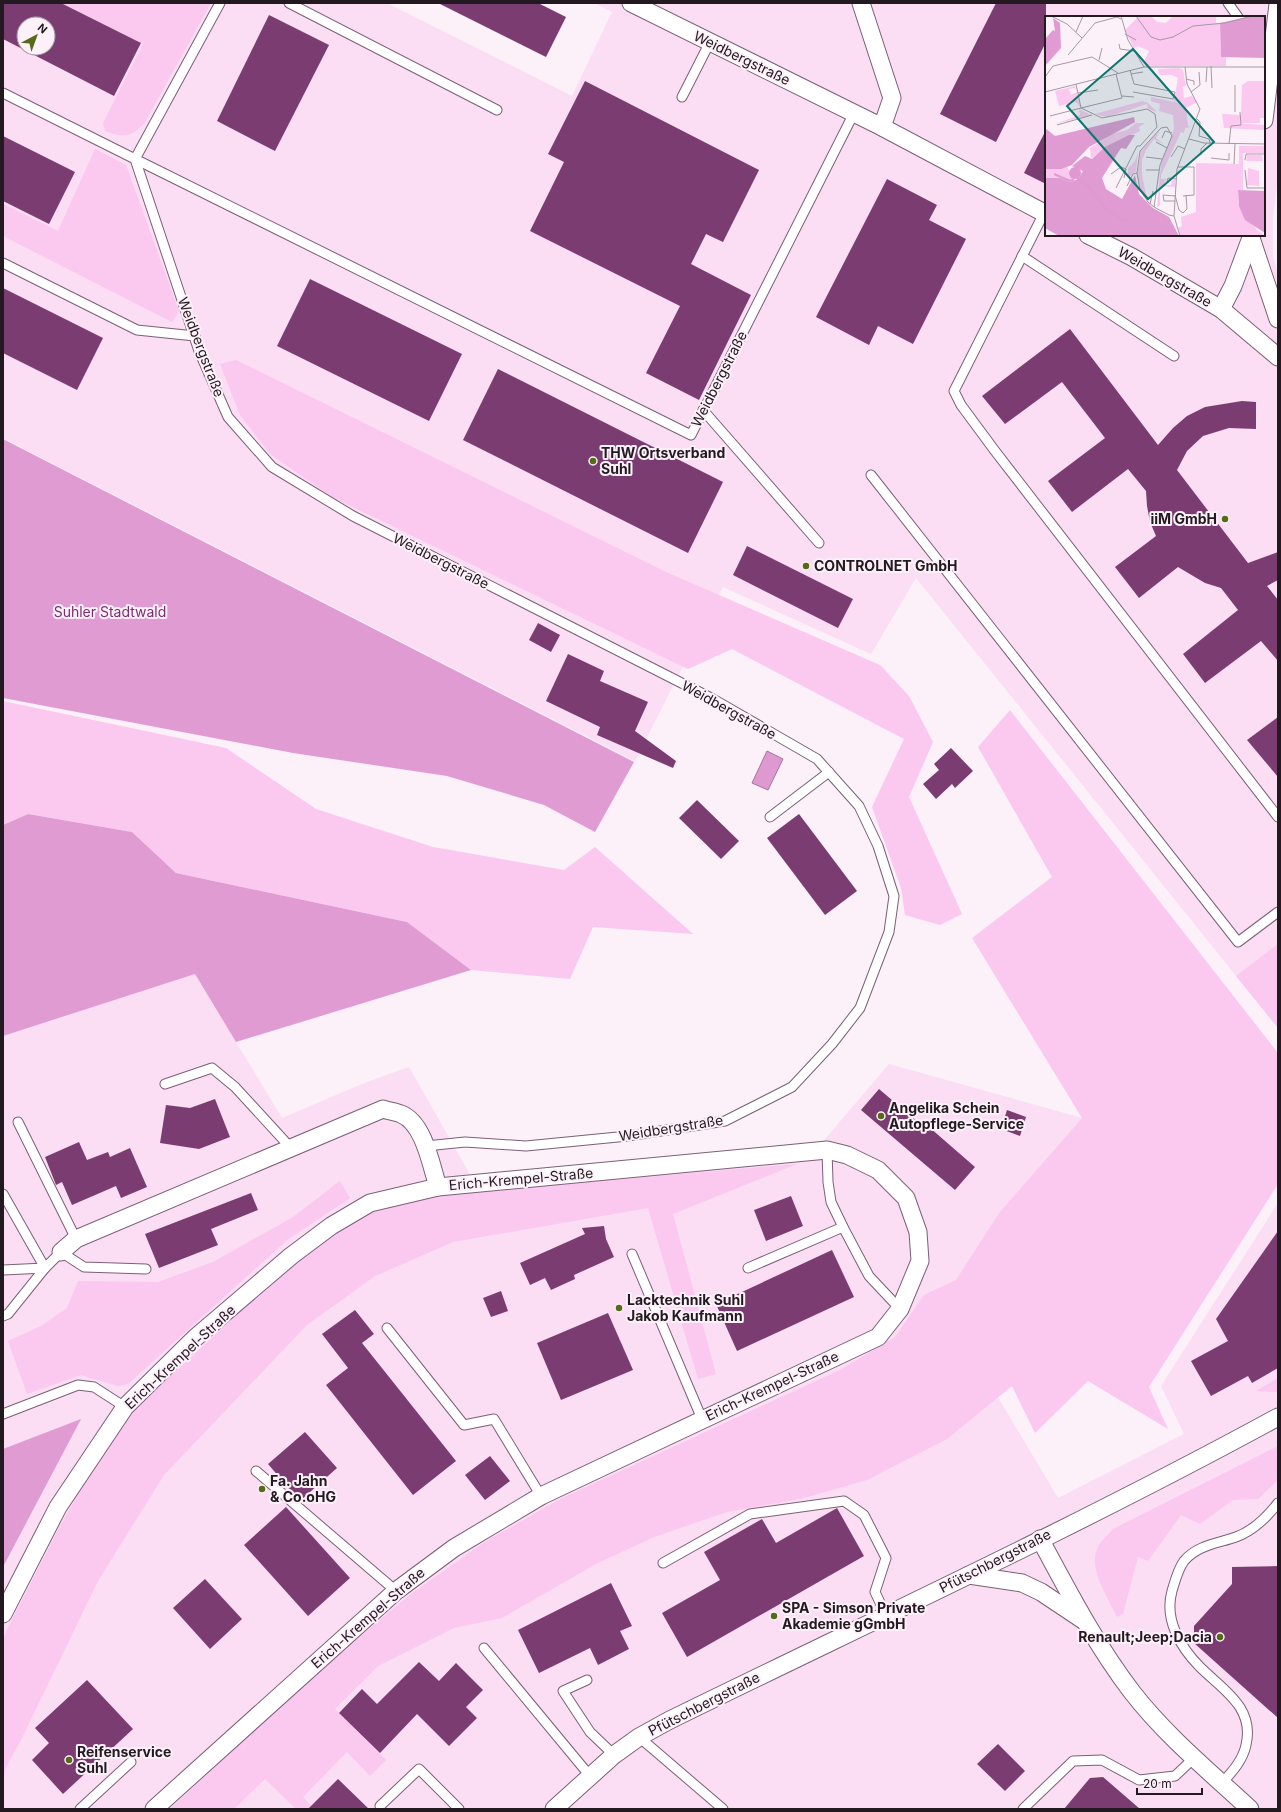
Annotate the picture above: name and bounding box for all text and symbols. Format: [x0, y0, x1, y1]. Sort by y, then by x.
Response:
north arrow [16, 16, 56, 56]
inset map [1045, 16, 1265, 236]
text: N [35, 20, 50, 36]
street label: Weidbergstraße [691, 27, 793, 88]
street label: Weidbergstraße [1115, 243, 1215, 310]
street label: Weidbergstraße [175, 295, 228, 399]
street label: Weidbergstraße [687, 328, 750, 430]
place label: THW Ortsverband Suhl [601, 444, 725, 477]
marker: THW Ortsverband Suhl [588, 456, 598, 466]
place label: iiM GmbH [1150, 510, 1217, 527]
marker: iiM GmbH [1220, 514, 1230, 524]
street label: Weidbergstraße [390, 529, 492, 592]
place label: CONTROLNET GmbH [814, 557, 957, 574]
marker: CONTROLNET GmbH [801, 561, 811, 571]
park label: Suhler Stadtwald [54, 603, 166, 620]
street label: Weidbergstraße [679, 677, 779, 743]
place label: Angelika Schein Autopflege-Service [889, 1099, 1024, 1132]
street label: Weidbergstraße [618, 1111, 724, 1144]
marker: Angelika Schein Autopflege-Service [876, 1111, 886, 1121]
street label: Erich-Krempel-Straße [448, 1164, 594, 1193]
place label: Lacktechnik Suhl Jakob Kaufmann [627, 1291, 744, 1324]
street label: Erich-Krempel-Straße [121, 1301, 238, 1412]
marker: Lacktechnik Suhl Jakob Kaufmann [614, 1303, 624, 1313]
street label: Erich-Krempel-Straße [703, 1347, 841, 1424]
place label: Fa. Jahn & Co.oHG [270, 1472, 336, 1505]
marker: Fa. Jahn & Co.oHG [257, 1484, 267, 1494]
street label: Pfütschbergstraße [936, 1525, 1053, 1596]
street label: Erich-Krempel-Straße [307, 1564, 428, 1672]
place label: SPA - Simson Private Akademie gGmbH [782, 1599, 925, 1632]
marker: SPA - Simson Private Akademie gGmbH [769, 1611, 779, 1621]
place label: Renault;Jeep;Dacia [1078, 1628, 1212, 1645]
marker: Renault;Jeep;Dacia [1215, 1632, 1225, 1642]
street label: Pfütschbergstraße [645, 1668, 762, 1739]
place label: Reifenservice Suhl [77, 1743, 171, 1776]
marker: Reifenservice Suhl [64, 1755, 74, 1765]
scale bar [1137, 1770, 1202, 1796]
text: 20 m [1143, 1776, 1172, 1791]

